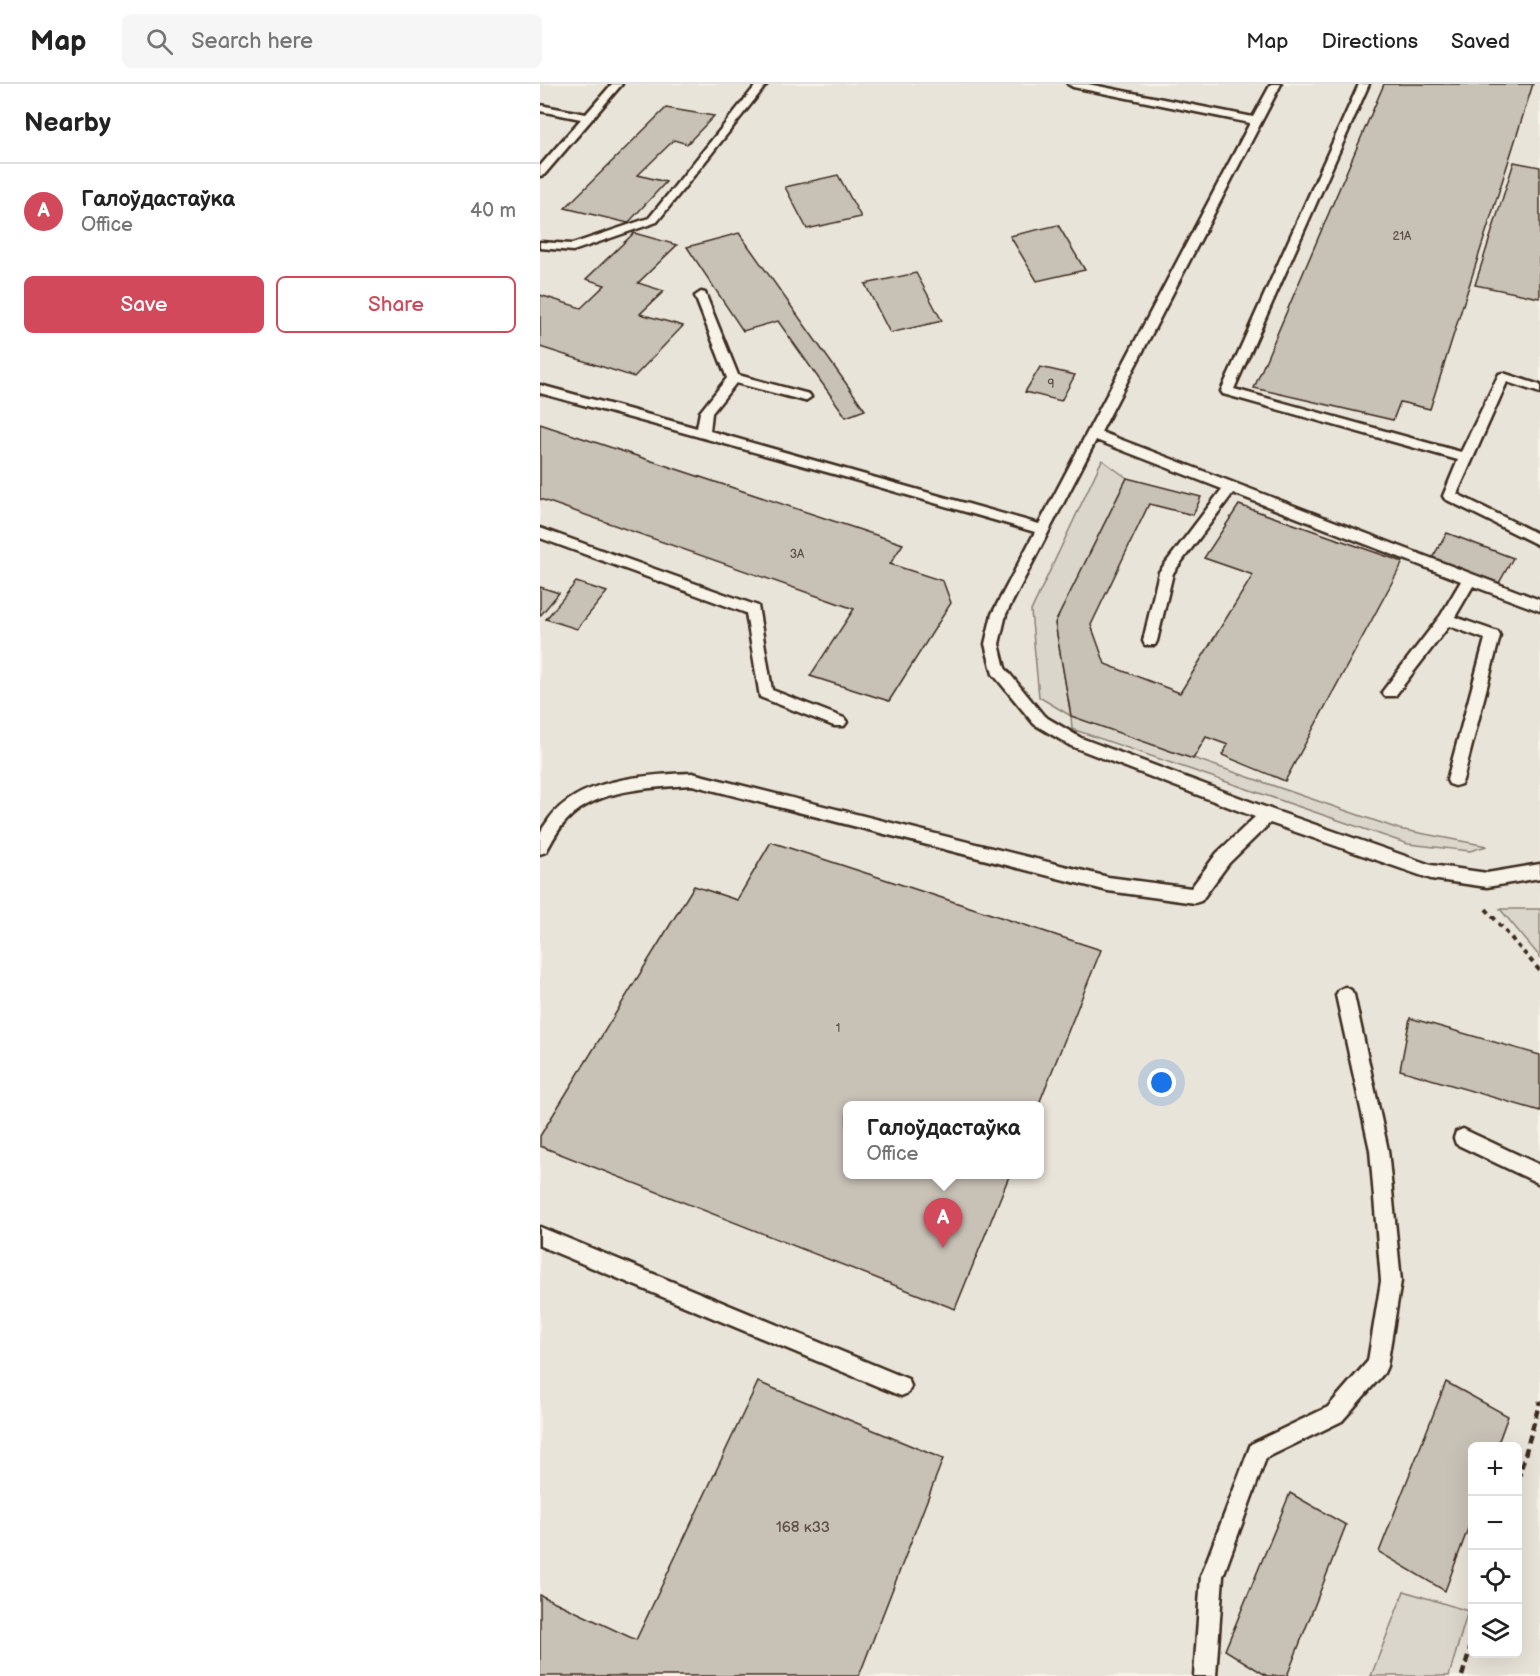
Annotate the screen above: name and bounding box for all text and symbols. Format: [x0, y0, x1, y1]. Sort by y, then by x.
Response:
search box [122, 14, 542, 68]
text: Map [30, 25, 86, 58]
icon: search [143, 25, 176, 58]
text: Search here [191, 28, 313, 55]
text: Map [1246, 29, 1289, 54]
text: Directions [1322, 29, 1418, 54]
text: Saved [1451, 29, 1510, 54]
text: Nearby [24, 108, 111, 139]
text: Галоўдастаўка [81, 186, 235, 213]
text: A [37, 199, 50, 223]
text: 40 m [470, 199, 516, 223]
text: Office [81, 213, 133, 237]
house number: 21А [1393, 229, 1412, 244]
button: Save [24, 276, 264, 333]
button: Share [276, 276, 516, 333]
house number: 9 [1048, 377, 1055, 392]
house number: 3А [790, 547, 805, 562]
house number: 1 [836, 1021, 840, 1036]
your location [1147, 1068, 1176, 1097]
popup [843, 1101, 1044, 1179]
text: Галоўдастаўка [866, 1115, 1021, 1142]
text: Office [866, 1142, 918, 1166]
pin: A [924, 1198, 962, 1248]
map controls [1468, 1442, 1522, 1658]
button: + [1468, 1442, 1522, 1496]
button: − [1468, 1496, 1522, 1550]
house number: 168 к33 [776, 1518, 830, 1537]
button: locate [1468, 1550, 1522, 1604]
button: layers [1468, 1604, 1522, 1658]

